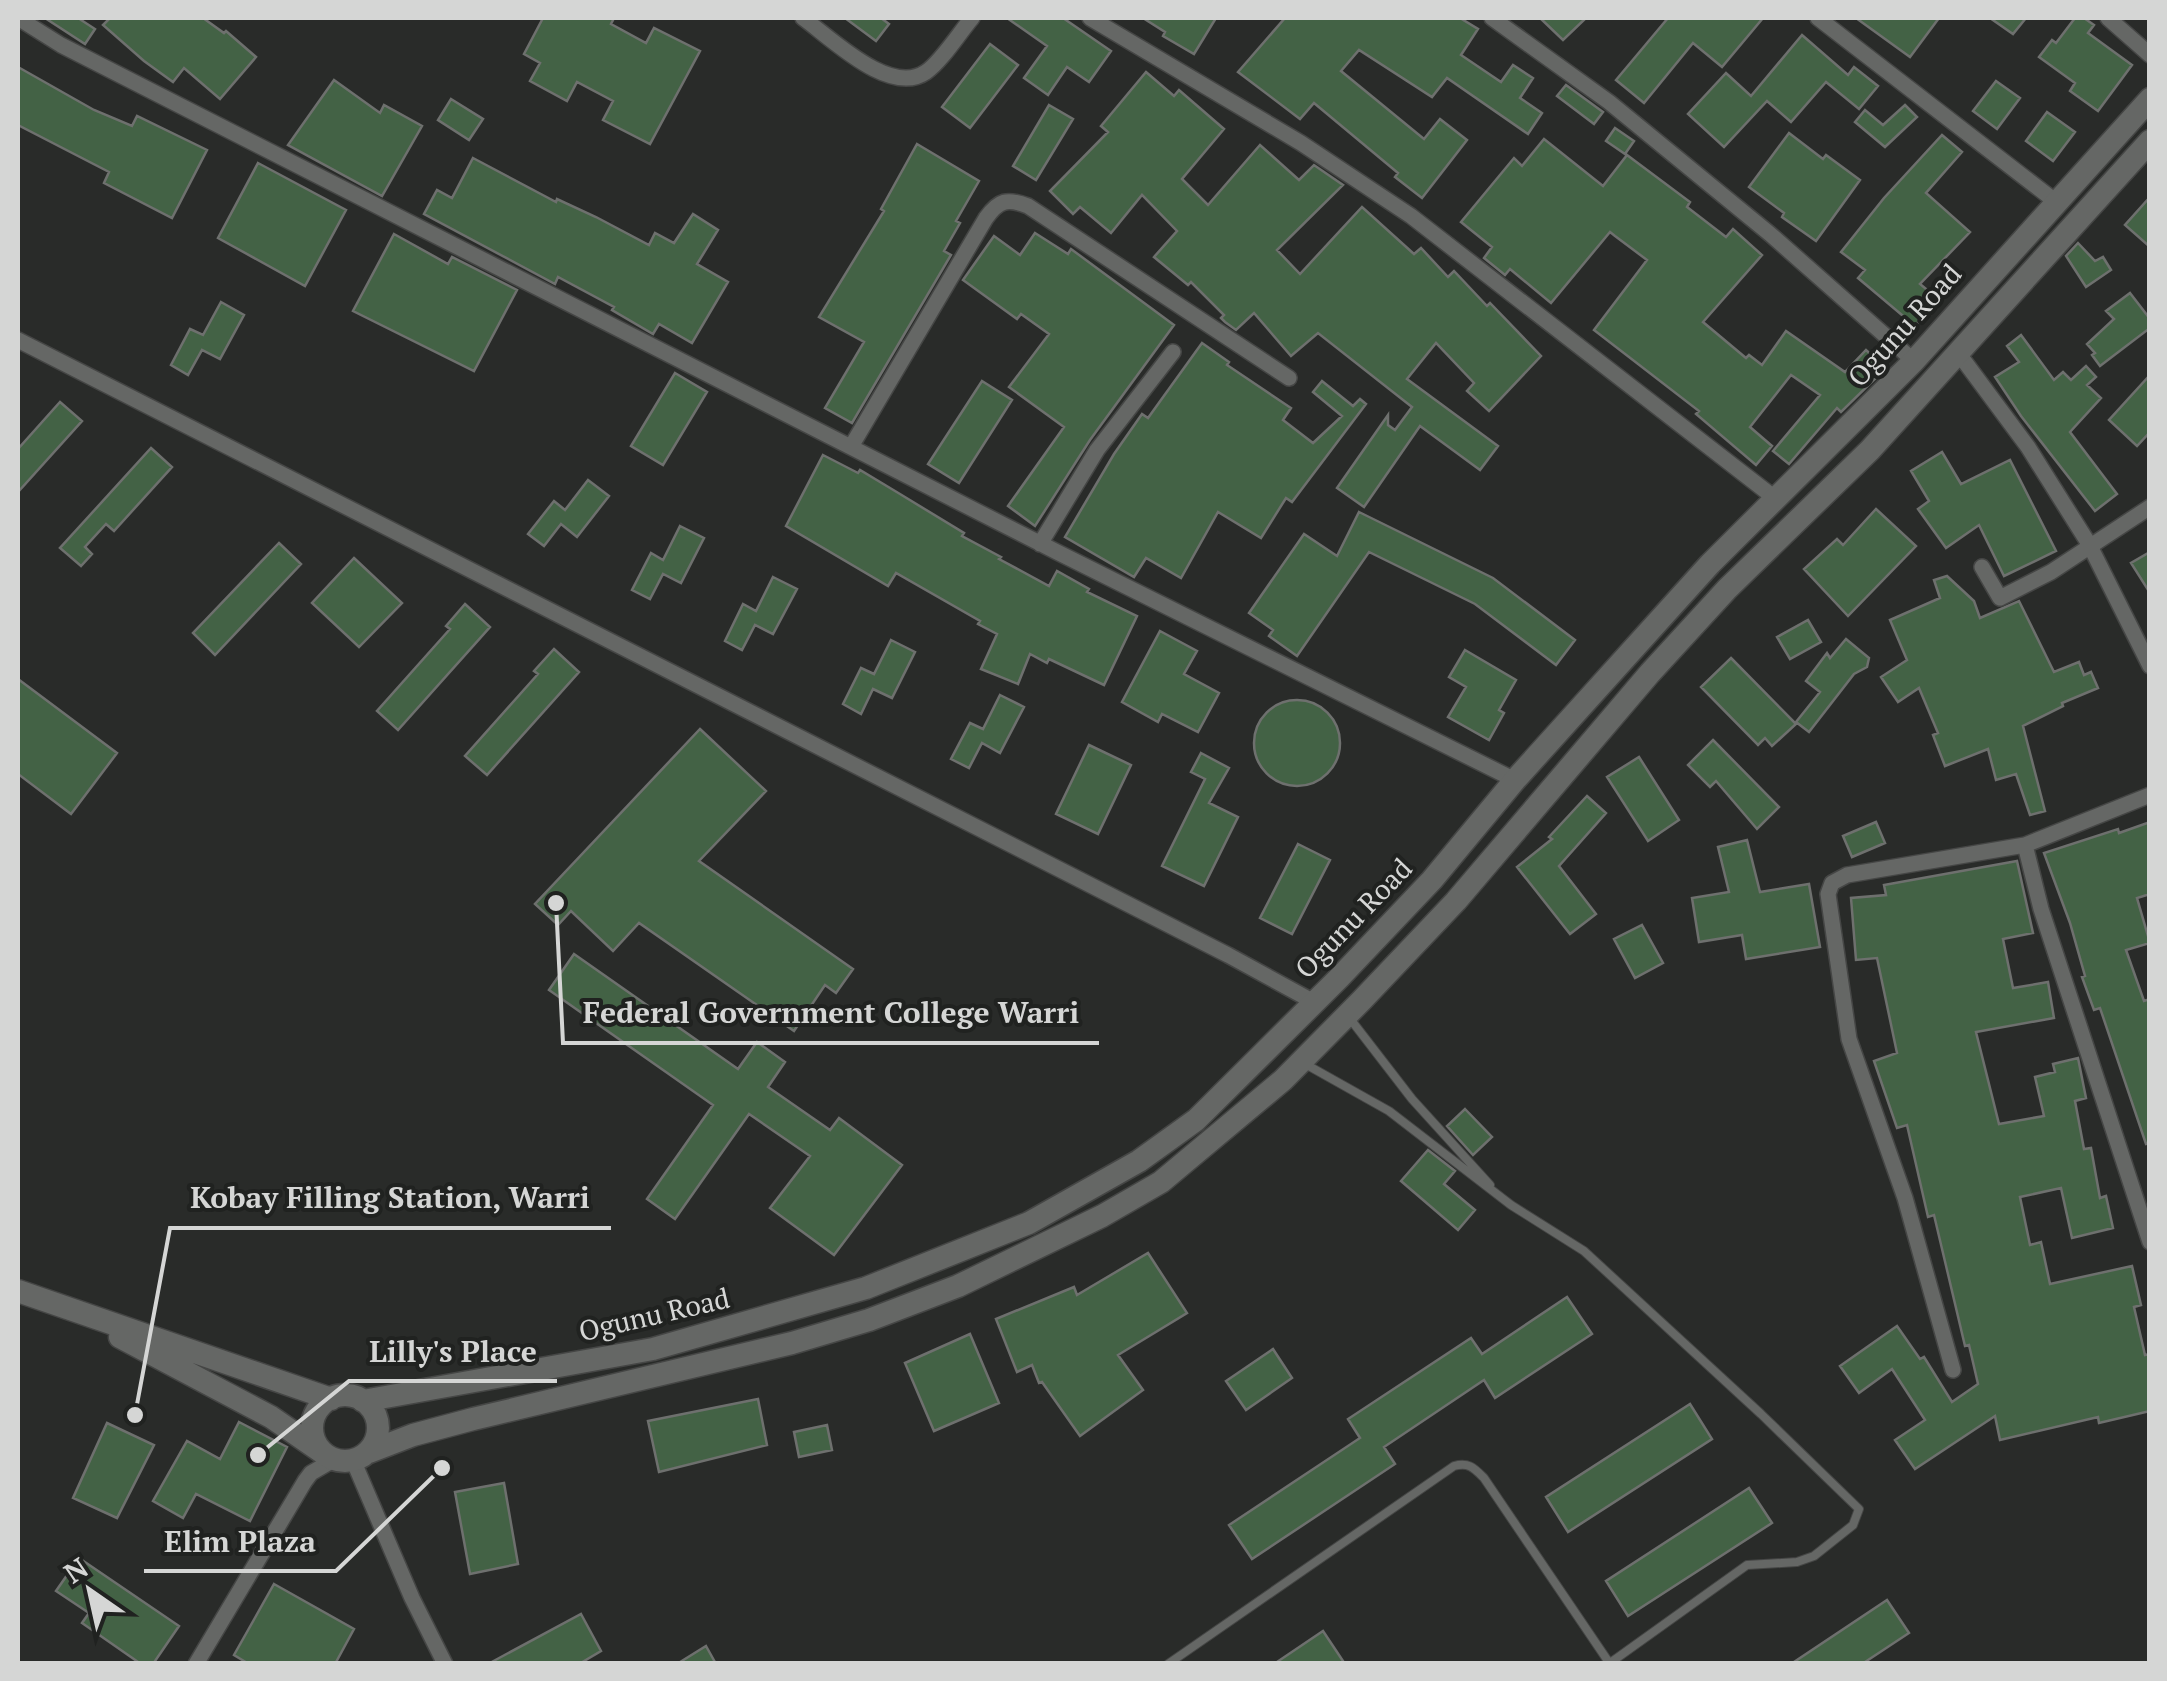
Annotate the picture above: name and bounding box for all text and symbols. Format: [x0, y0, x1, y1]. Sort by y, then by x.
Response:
street label: Ogunu Road [1839, 256, 1969, 394]
street label: Ogunu Road [1286, 850, 1420, 986]
callout: Federal Government College Warri [563, 983, 1099, 1043]
text: Federal Government College Warri [583, 992, 1079, 1032]
callout: Kobay Filling Station, Warri [170, 1168, 611, 1228]
text: Kobay Filling Station, Warri [190, 1177, 590, 1217]
street label: Ogunu Road [575, 1279, 733, 1349]
callout: Lilly's Place [349, 1321, 557, 1381]
text: Lilly's Place [369, 1331, 537, 1371]
callout: Elim Plaza [144, 1511, 336, 1571]
text: Elim Plaza [164, 1521, 316, 1561]
north arrow [40, 1541, 140, 1641]
text: N [57, 1549, 95, 1591]

